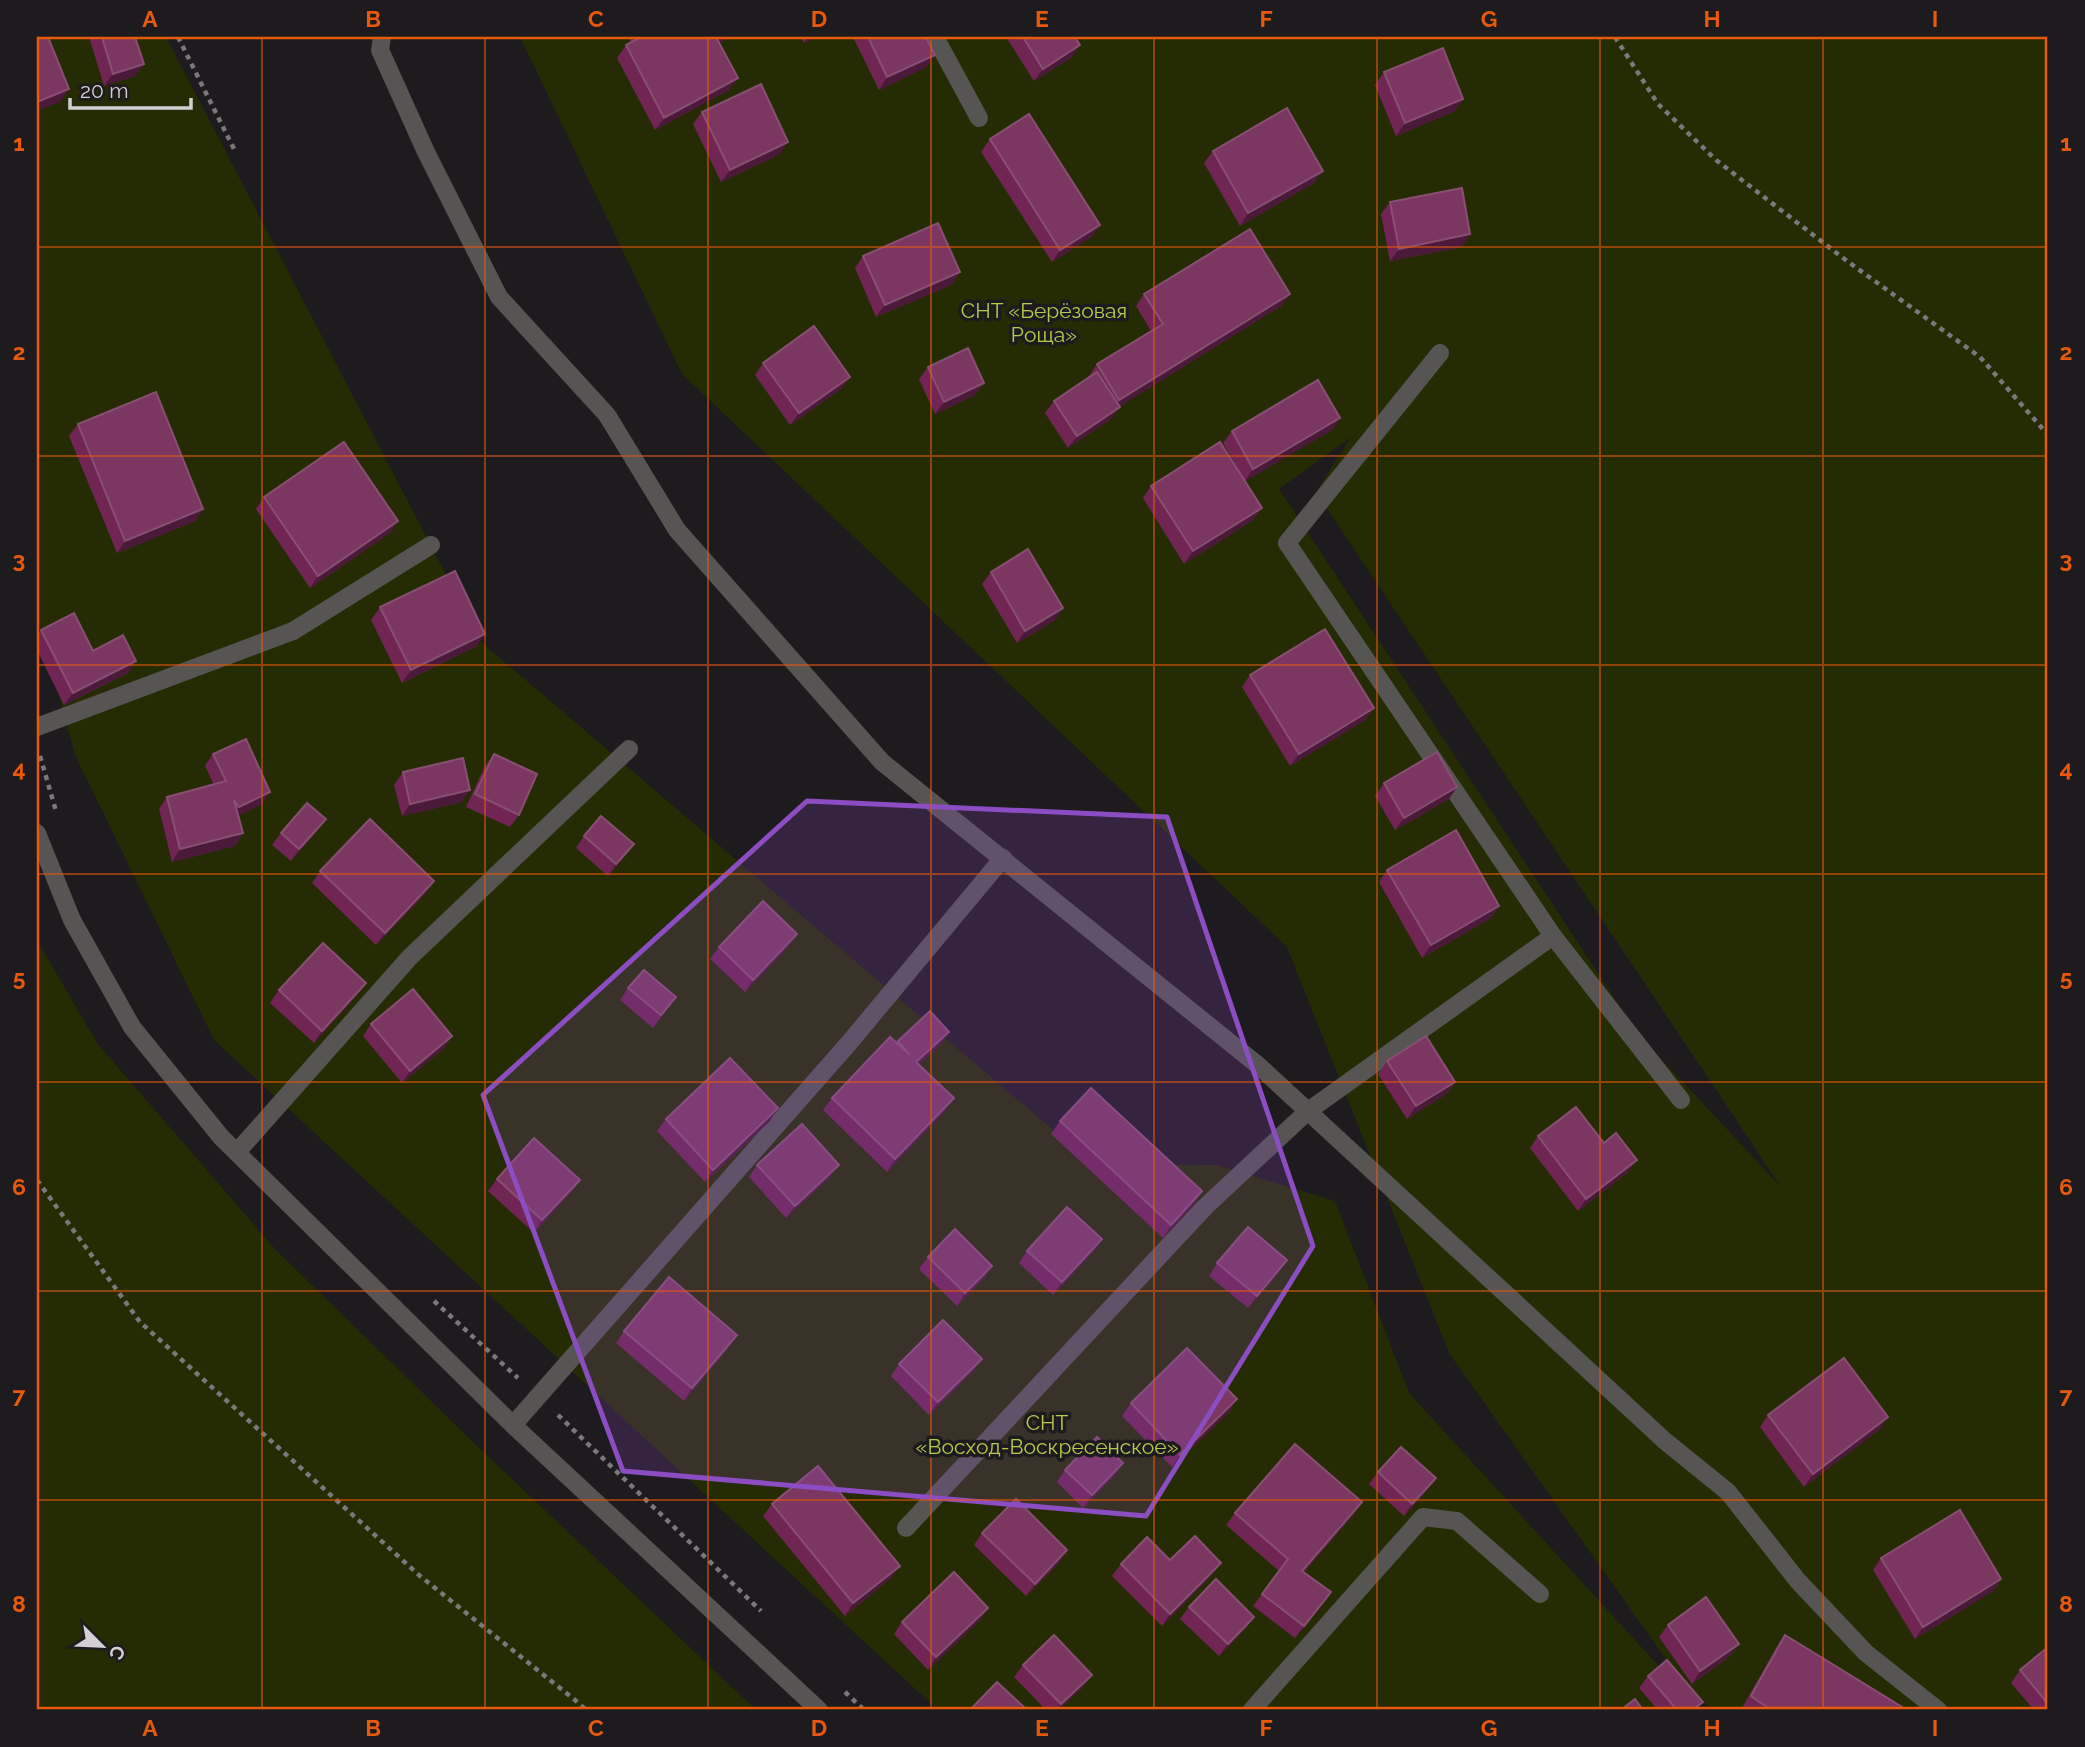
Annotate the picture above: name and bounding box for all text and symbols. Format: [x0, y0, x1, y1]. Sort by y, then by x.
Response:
text: A [142, 5, 158, 32]
text: B [365, 5, 381, 32]
text: C [588, 5, 604, 32]
text: D [811, 5, 827, 32]
text: E [1035, 5, 1049, 32]
text: F [1259, 5, 1273, 32]
text: G [1481, 5, 1497, 32]
text: H [1703, 5, 1721, 32]
text: I [1932, 5, 1938, 32]
scale bar [70, 66, 191, 110]
text: 20 m [80, 78, 128, 103]
text: 1 [13, 129, 25, 156]
text: 1 [2060, 129, 2072, 156]
park label: СНТ «Берёзовая Роща» [961, 298, 1127, 347]
text: 2 [13, 338, 25, 365]
text: 2 [2060, 338, 2072, 365]
text: 3 [13, 546, 25, 573]
text: 3 [2060, 546, 2072, 573]
text: 4 [12, 755, 26, 782]
text: 4 [2059, 755, 2073, 782]
text: 5 [13, 964, 26, 991]
text: 5 [2060, 964, 2073, 991]
text: 6 [12, 1173, 26, 1200]
text: 6 [2059, 1173, 2073, 1200]
text: 7 [13, 1381, 26, 1408]
text: 7 [2060, 1381, 2073, 1408]
park label: СНТ «Восход-Воскресенское» [915, 1410, 1179, 1459]
text: 8 [12, 1590, 26, 1617]
text: 8 [2059, 1590, 2073, 1617]
north arrow [66, 1610, 136, 1680]
text: С [105, 1642, 130, 1663]
text: A [142, 1714, 158, 1741]
text: B [365, 1714, 381, 1741]
text: C [588, 1714, 604, 1741]
text: D [811, 1714, 827, 1741]
text: E [1035, 1714, 1049, 1741]
text: F [1259, 1714, 1273, 1741]
text: G [1481, 1714, 1497, 1741]
text: H [1703, 1714, 1721, 1741]
text: I [1932, 1714, 1938, 1741]

